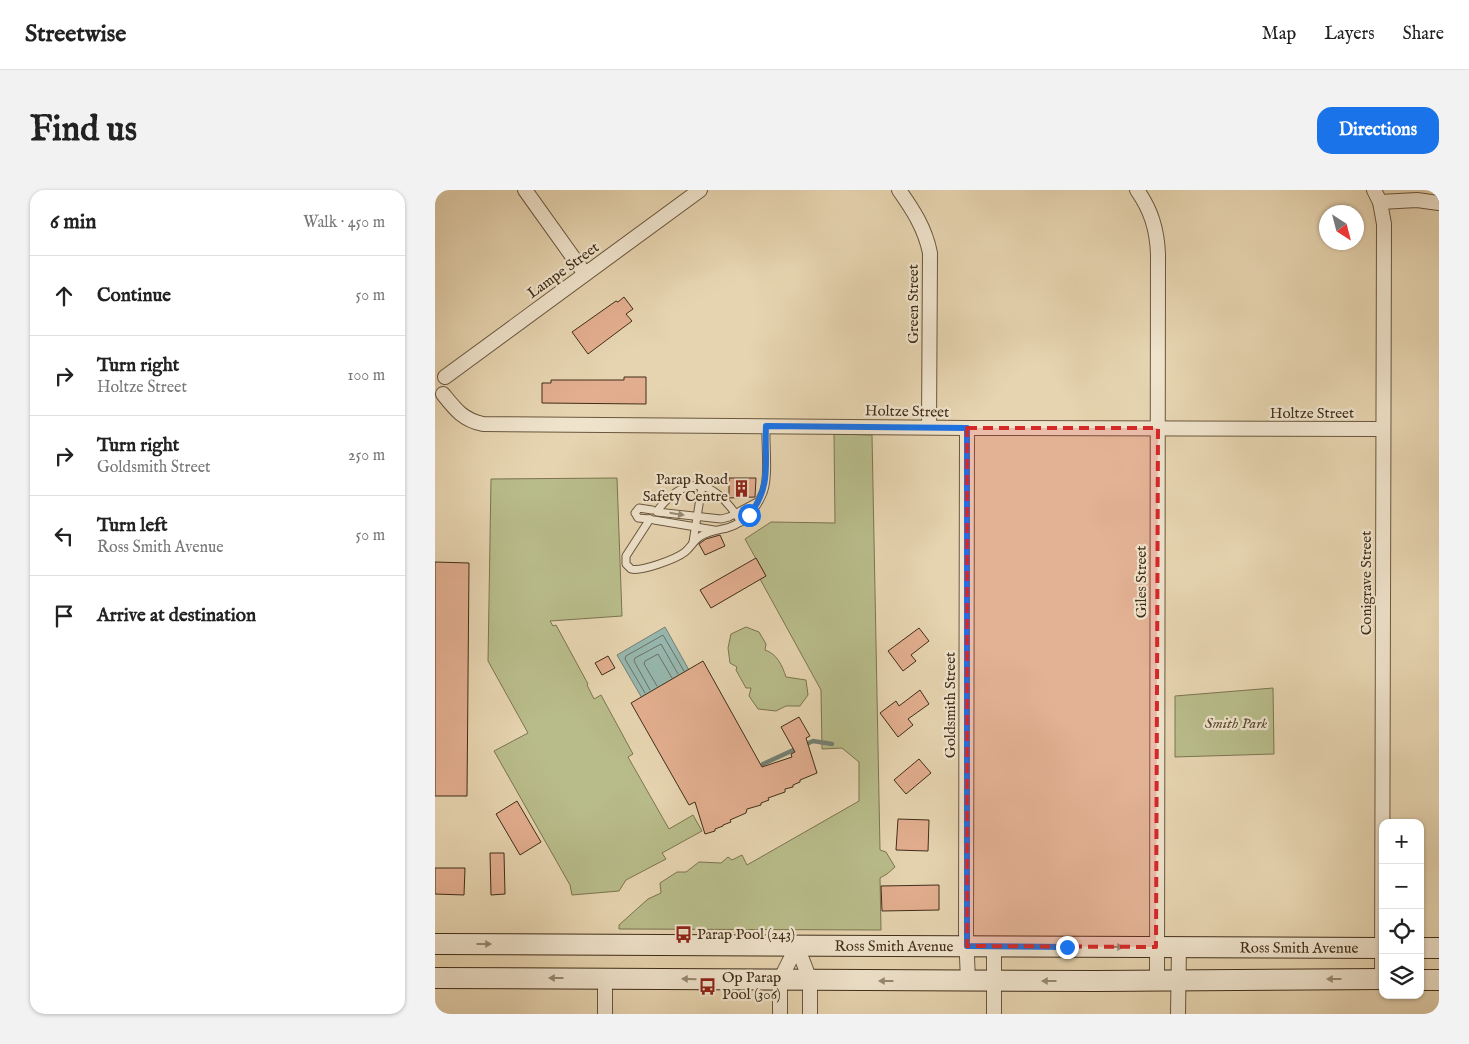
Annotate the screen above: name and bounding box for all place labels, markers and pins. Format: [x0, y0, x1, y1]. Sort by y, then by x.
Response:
place label: Parap Road Safety Centre [643, 470, 729, 506]
building icon: Parap Road Safety Centre [732, 478, 752, 498]
bus stop icon: Parap Pool (243) [673, 924, 693, 944]
place label: Parap Pool (243) [697, 925, 795, 944]
place label: Op Parap Pool (306) [722, 968, 781, 1004]
bus stop icon: Op Parap Pool (306) [698, 976, 718, 996]

